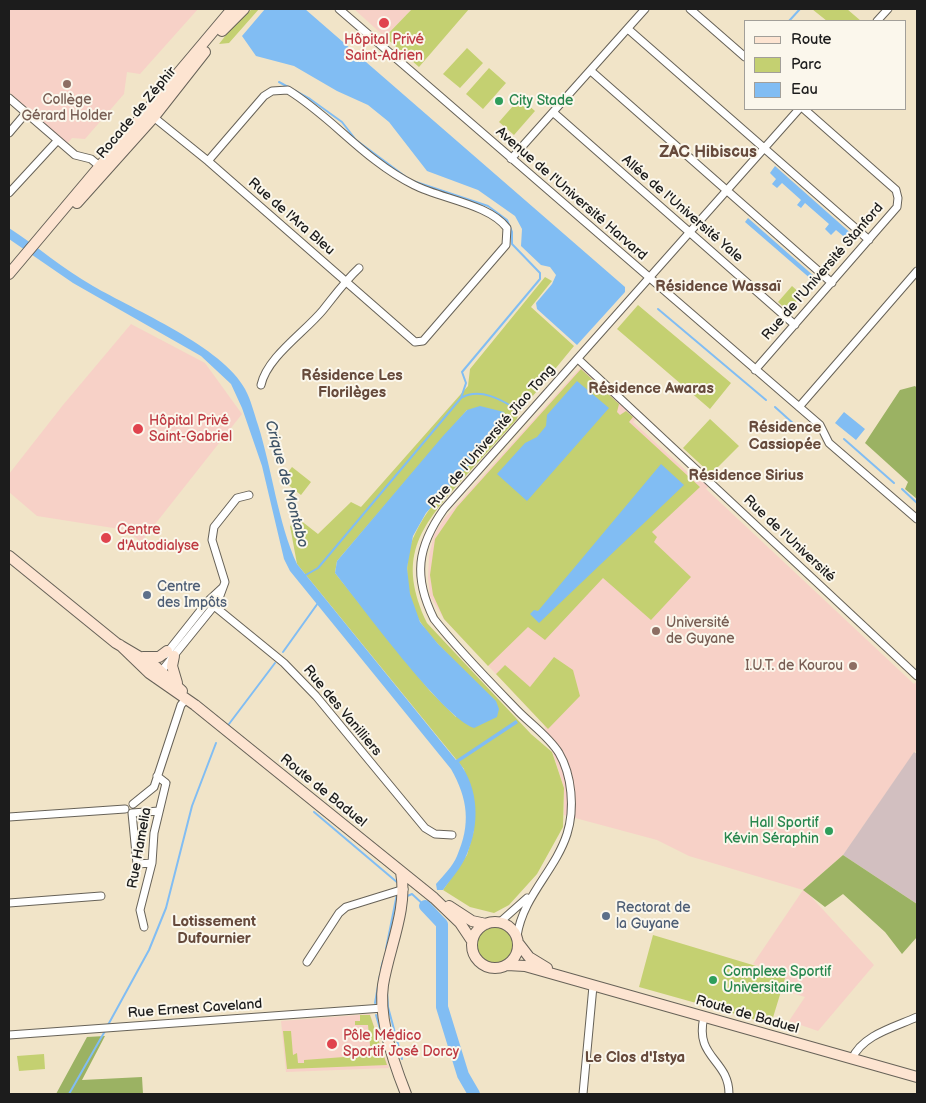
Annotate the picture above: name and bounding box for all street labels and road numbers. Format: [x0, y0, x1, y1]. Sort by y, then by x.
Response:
street label: Rocade de Zéphir [94, 64, 180, 162]
street label: Avenue de l'Université Harvard [492, 124, 650, 264]
street label: Allée de l'Université Yale [618, 152, 746, 266]
street label: Rue de l'Ara Bleu [244, 175, 338, 259]
street label: Rue de l'Université Stanford [759, 200, 887, 344]
street label: Rue de l'Université Jiao Tong [425, 362, 559, 512]
street label: Rue de l'Université [740, 492, 838, 586]
street label: Rue des Vanilliers [299, 662, 385, 760]
street label: Route de Baduel [276, 751, 370, 831]
street label: Rue Hamelia [125, 806, 155, 890]
street label: Route de Baduel [694, 992, 800, 1038]
street label: Rue Ernest Caveland [127, 996, 263, 1022]

